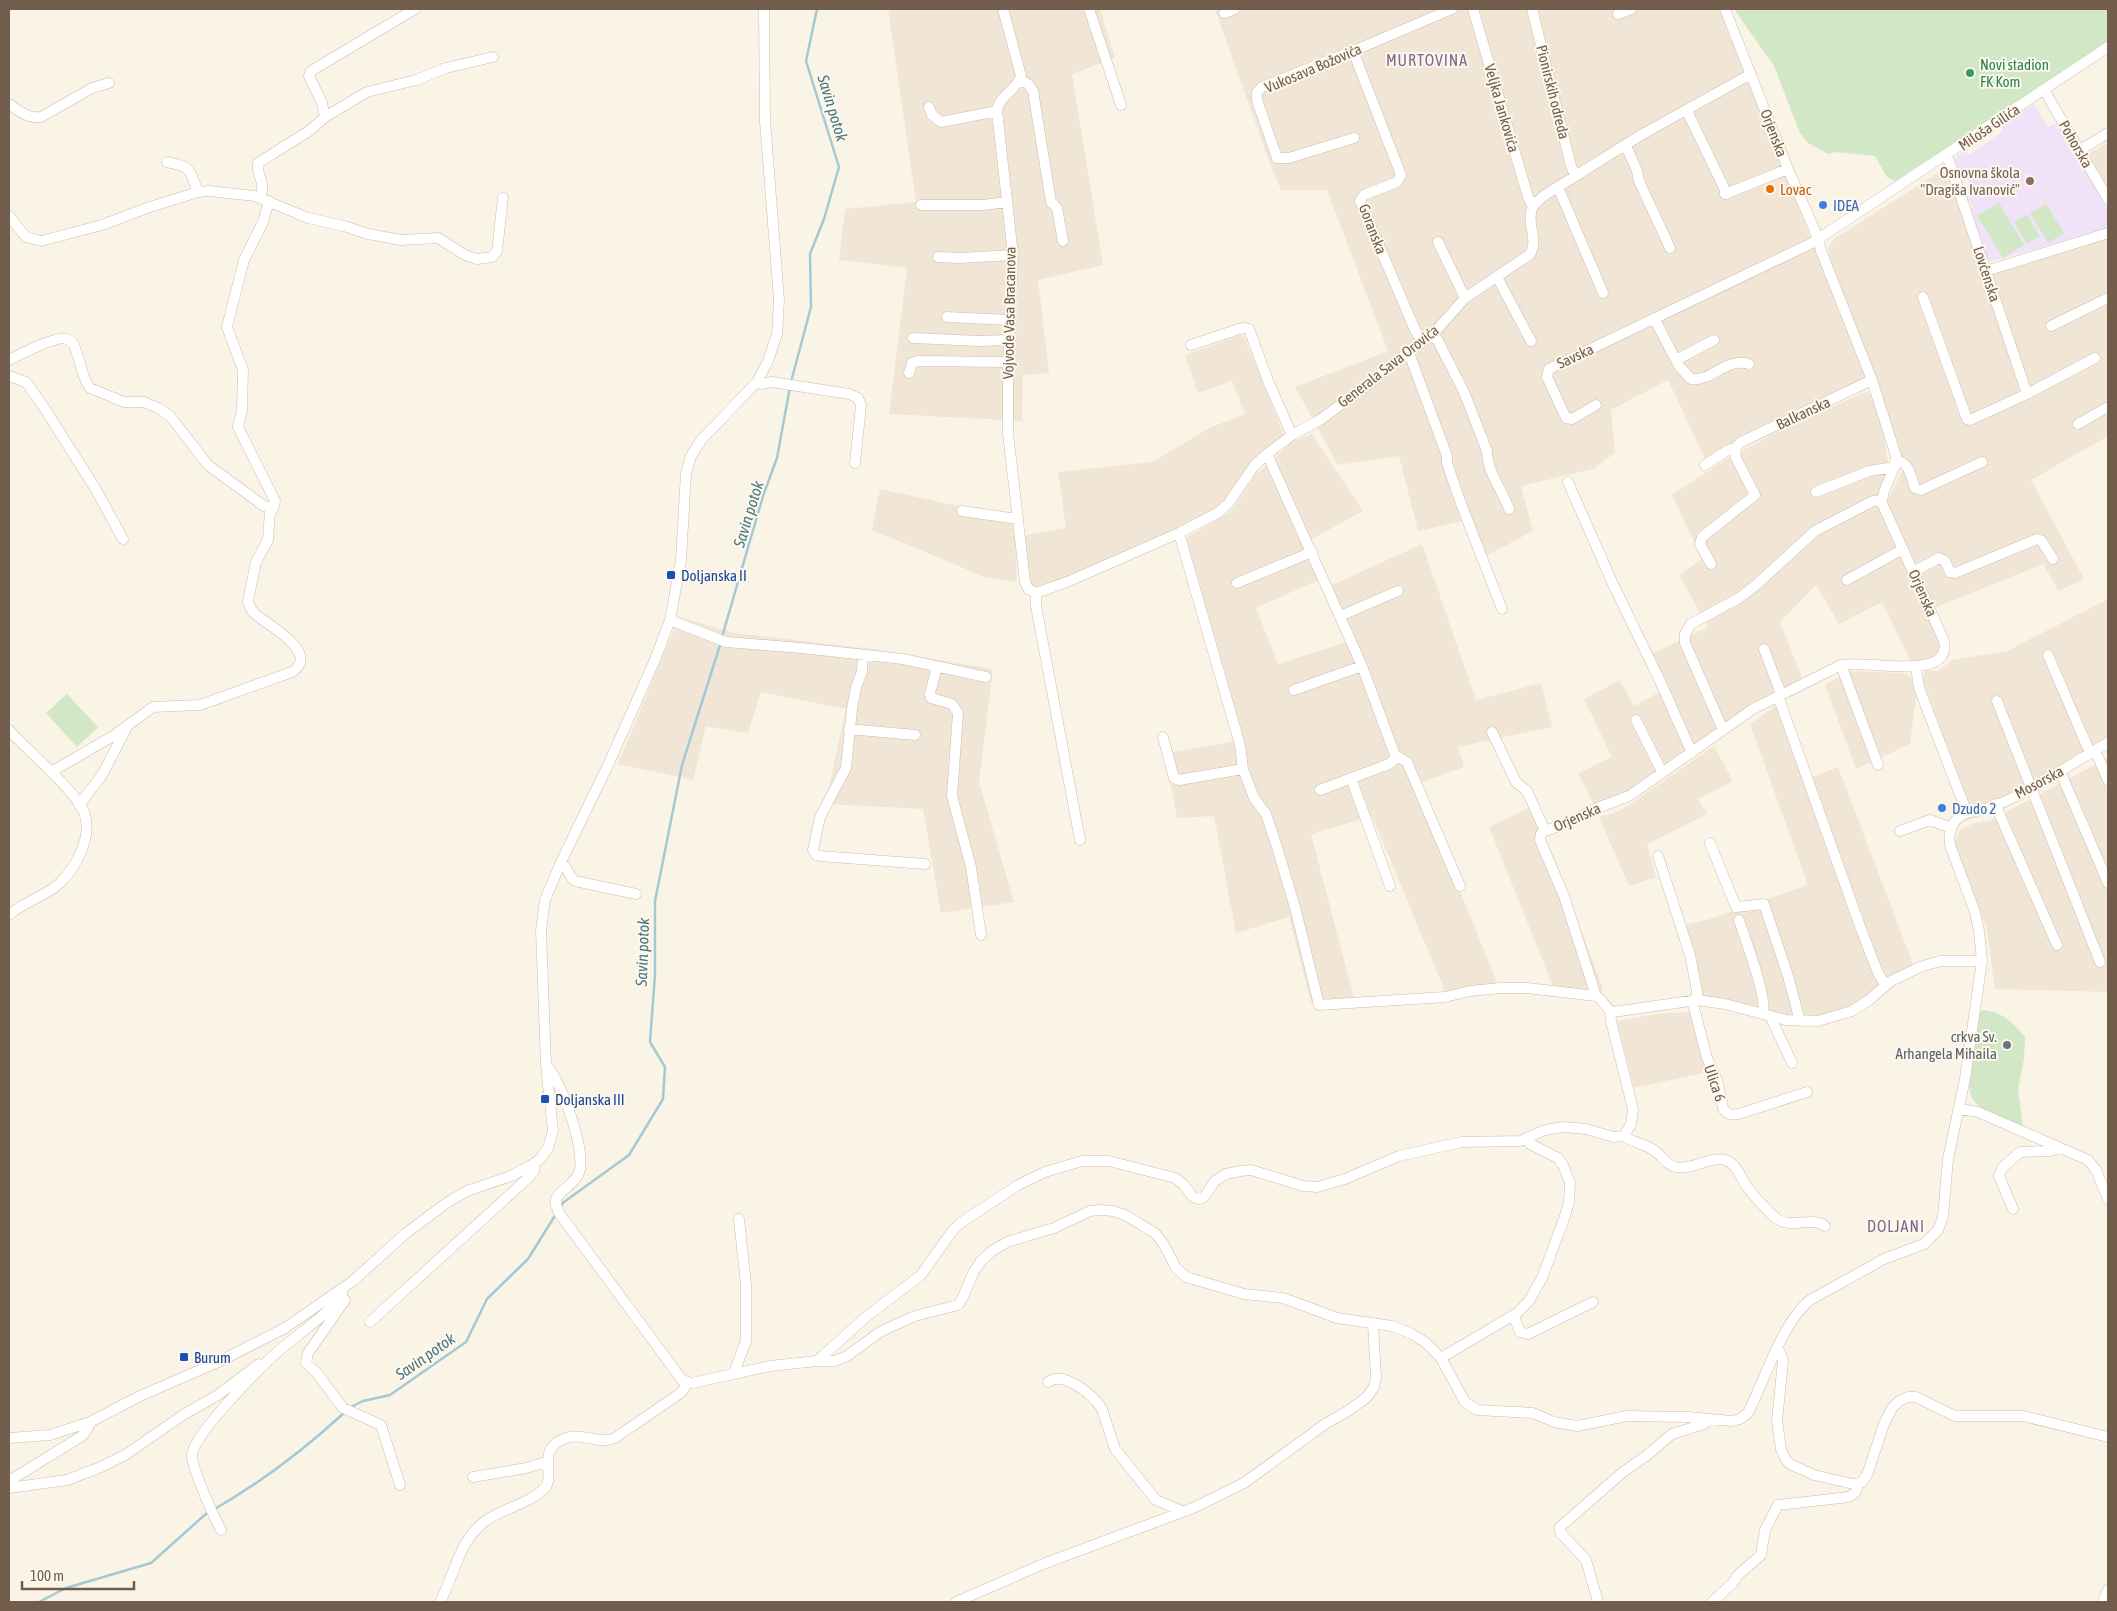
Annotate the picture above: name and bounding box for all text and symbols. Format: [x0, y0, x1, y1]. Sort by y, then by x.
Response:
street label: Vukosava Božovića [1262, 40, 1364, 96]
street label: Pionirskih odreda [1533, 43, 1573, 141]
district label: MURTOVINA [1386, 51, 1468, 69]
place label: Novi stadion FK Kom [1980, 56, 2049, 90]
street label: Veljka Jankovića [1481, 62, 1523, 154]
marker: Novi stadion FK Kom [1964, 67, 1976, 79]
water label: Savin potok [813, 72, 852, 145]
street label: Miloša Gilića [1955, 100, 2023, 154]
street label: Orjenska [1757, 107, 1791, 159]
street label: Pohorska [2056, 117, 2096, 171]
place label: Osnovna škola "Dragiša Ivanović" [1920, 164, 2020, 198]
marker: Osnovna škola "Dragiša Ivanović" [2024, 175, 2036, 187]
place label: Lovac [1780, 181, 1812, 198]
marker: Lovac [1764, 183, 1776, 195]
place label: IDEA [1833, 197, 1860, 214]
marker: IDEA [1817, 199, 1829, 211]
street label: Goranska [1356, 202, 1390, 256]
street label: Lovćenska [1970, 244, 2004, 304]
street label: Vojvode Vasa Bracanova [999, 247, 1019, 379]
street label: Generala Sava Orovića [1334, 321, 1442, 411]
street label: Savska [1554, 340, 1596, 372]
street label: Balkanska [1773, 393, 1833, 433]
water label: Savin potok [729, 478, 768, 551]
place label: Doljanska II [681, 567, 747, 584]
street label: Orjenska [1905, 567, 1941, 619]
marker: Doljanska II [665, 569, 677, 581]
street label: Mosorska [2012, 762, 2066, 802]
street label: Orjenska [1551, 799, 1603, 835]
place label: Dzudo 2 [1952, 800, 1996, 817]
marker: Dzudo 2 [1936, 802, 1948, 814]
water label: Savin potok [632, 917, 653, 988]
place label: crkva Sv. Arhangela Mihaila [1896, 1028, 1997, 1062]
marker: crkva Sv. Arhangela Mihaila [2001, 1039, 2013, 1051]
street label: Ulica 6 [1701, 1062, 1729, 1104]
place label: Doljanska III [555, 1091, 625, 1108]
marker: Doljanska III [539, 1093, 551, 1105]
district label: DOLJANI [1867, 1217, 1925, 1235]
water label: Savin potok [391, 1328, 460, 1384]
place label: Burum [194, 1349, 231, 1366]
marker: Burum [178, 1351, 190, 1363]
scale bar [22, 1558, 135, 1590]
text: 100 m [30, 1567, 64, 1584]

